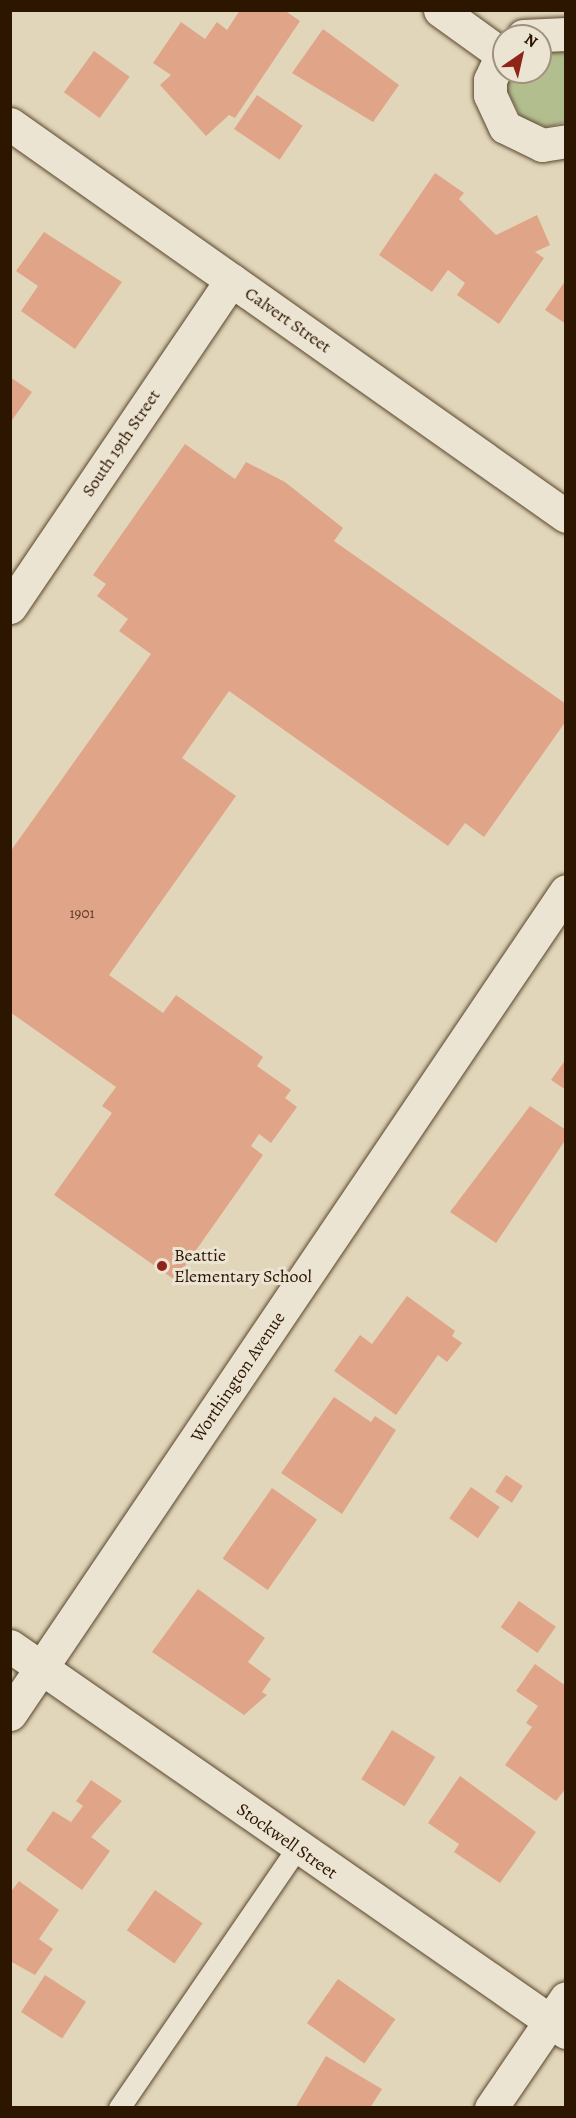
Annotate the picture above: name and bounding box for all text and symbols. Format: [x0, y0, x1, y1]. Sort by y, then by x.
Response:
north arrow [492, 24, 552, 84]
text: N [520, 28, 542, 53]
street label: Calvert Street [241, 282, 335, 358]
street label: South 19th Street [77, 385, 165, 501]
house number: 1901 [69, 905, 95, 923]
place label: Beattie Elementary School [174, 1245, 312, 1288]
marker: Beattie Elementary School [155, 1259, 169, 1273]
street label: Worthington Avenue [186, 1308, 290, 1446]
street label: Stockwell Street [232, 1798, 342, 1884]

